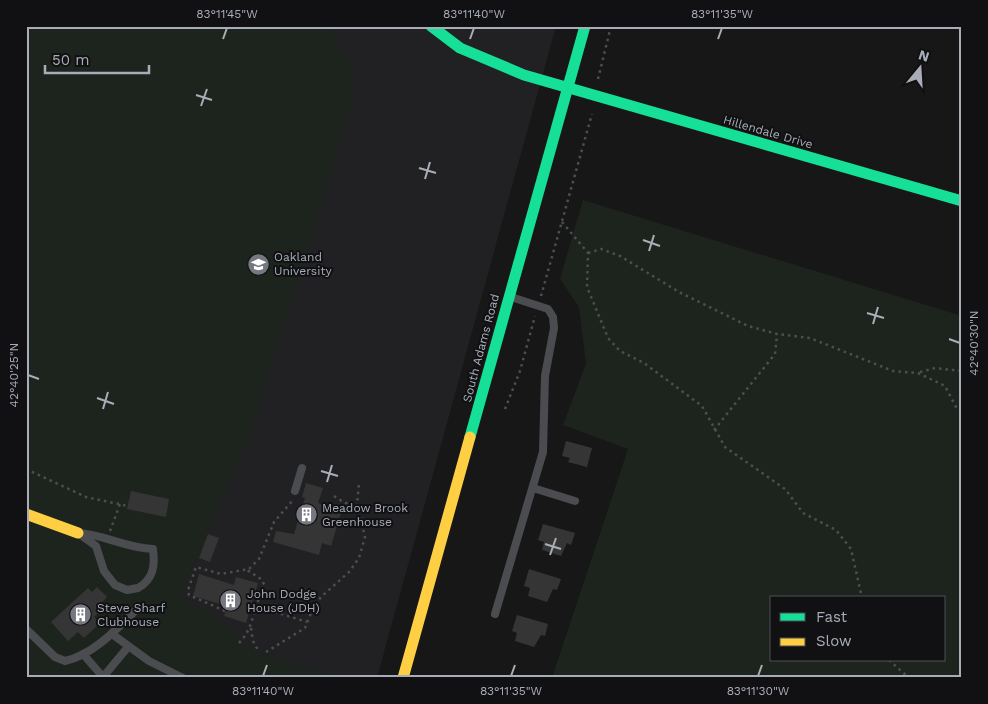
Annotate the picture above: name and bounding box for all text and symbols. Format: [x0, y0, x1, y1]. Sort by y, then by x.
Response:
text: 83°11'45"W [196, 7, 258, 21]
text: 83°11'40"W [443, 7, 505, 21]
text: 83°11'35"W [691, 7, 754, 21]
scale bar [45, 42, 149, 74]
north arrow [896, 42, 946, 92]
text: N [917, 46, 931, 65]
text: 50 m [52, 51, 89, 69]
street label: Hillendale Drive [722, 113, 814, 152]
place label: Oakland University [274, 250, 332, 278]
school or university icon: Oakland University [246, 252, 270, 276]
street label: South Adams Road [460, 292, 502, 404]
text: 42°40'30"N [967, 310, 981, 376]
text: 42°40'25"N [7, 343, 21, 407]
place label: Meadow Brook Greenhouse [322, 501, 408, 529]
building icon: Meadow Brook Greenhouse [294, 503, 318, 527]
place label: John Dodge House (JDH) [247, 587, 320, 615]
building icon: John Dodge House (JDH) [219, 589, 243, 613]
legend [770, 596, 946, 662]
place label: Steve Sharf Clubhouse [97, 601, 166, 629]
building icon: Steve Sharf Clubhouse [69, 603, 93, 627]
text: Fast [816, 608, 848, 626]
text: Slow [816, 632, 852, 650]
text: 83°11'40"W [232, 684, 294, 698]
text: 83°11'35"W [480, 684, 543, 698]
text: 83°11'30"W [727, 684, 790, 698]

